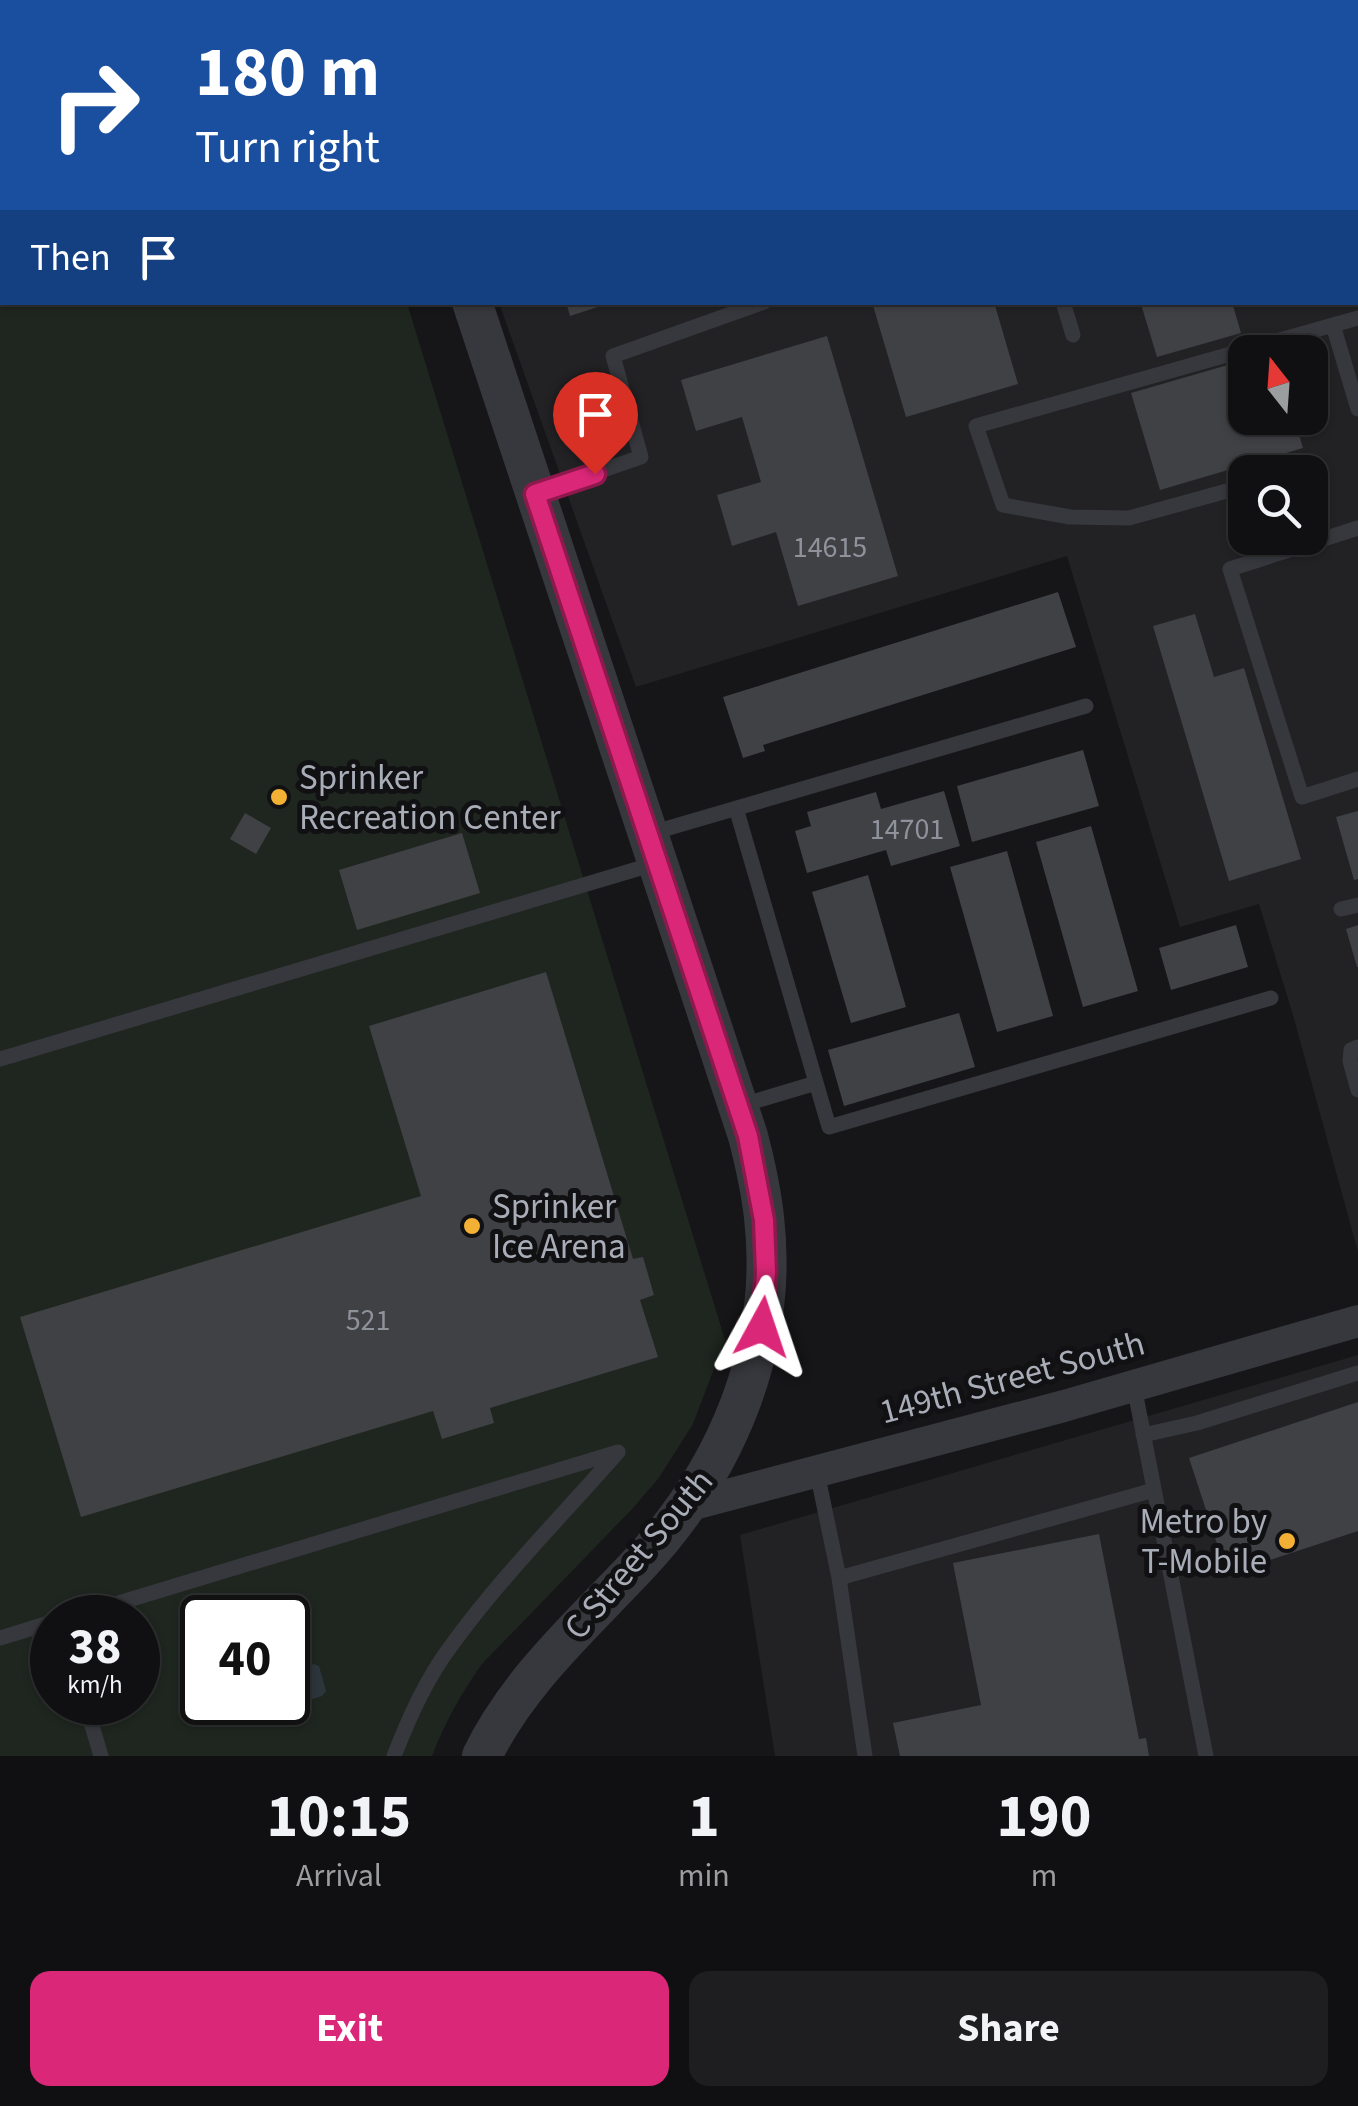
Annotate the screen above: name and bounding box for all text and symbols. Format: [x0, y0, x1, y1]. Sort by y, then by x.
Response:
text: 180 m [195, 23, 380, 123]
icon: right [30, 40, 160, 170]
text: Turn right [195, 116, 380, 180]
icon: arrive [131, 230, 186, 285]
text: Then [30, 231, 111, 285]
north arrow [1228, 335, 1328, 435]
map controls [1228, 335, 1328, 555]
pin [553, 372, 638, 475]
icon: arrive [568, 387, 623, 442]
button: search [1228, 455, 1328, 555]
house number: 14615 [793, 526, 867, 569]
place label: Sprinker Recreation Center [299, 753, 561, 843]
marker: Sprinker Recreation Center [268, 786, 290, 808]
house number: 14701 [870, 808, 944, 851]
place label: Sprinker Ice Arena [492, 1182, 626, 1272]
marker: Sprinker Ice Arena [461, 1215, 483, 1237]
position arrow [710, 1275, 814, 1379]
house number: 521 [346, 1299, 390, 1342]
street label: 149th Street South [874, 1319, 1150, 1437]
street label: C Street South [552, 1458, 725, 1651]
place label: Metro by T-Mobile [1139, 1497, 1267, 1587]
marker: Metro by T-Mobile [1276, 1530, 1298, 1552]
speed limit sign: 40 [180, 1595, 310, 1725]
text: 38 [69, 1612, 121, 1683]
text: km/h [67, 1667, 123, 1703]
text: 10:15 [267, 1775, 411, 1860]
text: 1 [688, 1775, 720, 1860]
text: 190 [996, 1775, 1091, 1860]
text: Arrival [296, 1853, 382, 1899]
text: min [678, 1853, 730, 1899]
text: m [1031, 1853, 1057, 1899]
button: Exit [30, 1971, 669, 2086]
button: Share [689, 1971, 1328, 2086]

